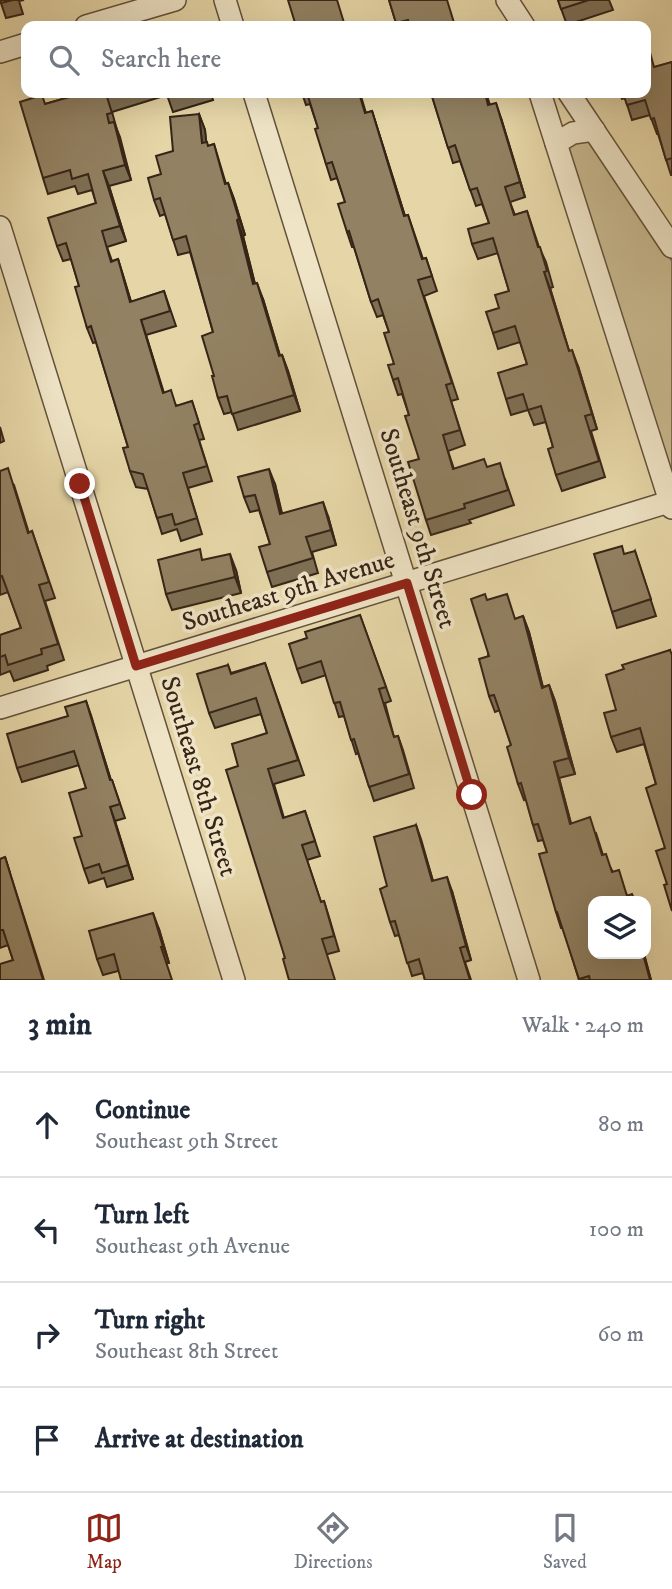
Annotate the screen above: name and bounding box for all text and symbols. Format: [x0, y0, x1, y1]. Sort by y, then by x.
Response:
search box [21, 21, 651, 98]
icon: search [45, 41, 83, 79]
text: Search here [101, 43, 221, 76]
street label: Southeast 9th Street [372, 425, 464, 632]
route end [64, 468, 95, 499]
street label: Southeast 9th Avenue [178, 543, 399, 639]
street label: Southeast 8th Street [153, 673, 245, 880]
route start [456, 779, 487, 810]
map controls [588, 896, 651, 959]
button: layers [588, 896, 651, 959]
text: 3 min [28, 1007, 92, 1044]
text: Walk · 240 m [522, 1011, 644, 1040]
text: Continue [95, 1094, 190, 1127]
icon: ahead [28, 1106, 66, 1144]
text: 80 m [598, 1110, 644, 1139]
text: Southeast 9th Street [95, 1127, 278, 1156]
text: Turn left [95, 1199, 189, 1232]
icon: left [28, 1211, 66, 1249]
text: 100 m [589, 1215, 644, 1244]
text: Southeast 9th Avenue [95, 1232, 290, 1261]
text: Turn right [95, 1304, 205, 1337]
icon: right [28, 1316, 66, 1354]
text: 60 m [597, 1320, 644, 1349]
text: Southeast 8th Street [95, 1337, 278, 1366]
icon: arrive [28, 1421, 66, 1459]
text: Arrive at destination [95, 1423, 304, 1456]
tab: Map [85, 1509, 123, 1574]
tab: Directions [294, 1509, 373, 1574]
tab: Saved [543, 1509, 587, 1574]

